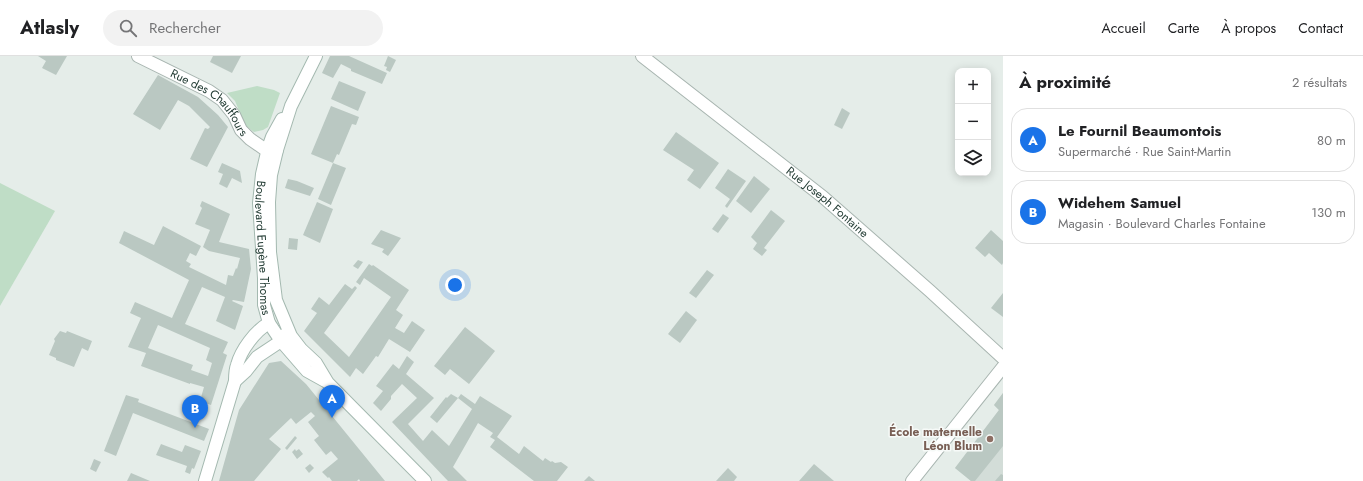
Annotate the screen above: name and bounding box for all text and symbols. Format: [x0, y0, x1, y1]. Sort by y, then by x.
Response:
search box [103, 10, 383, 46]
text: Atlasly [20, 14, 79, 41]
icon: search [117, 17, 139, 39]
text: Rechercher [149, 17, 221, 39]
text: Accueil [1102, 18, 1146, 38]
text: Carte [1168, 18, 1199, 38]
text: À propos [1221, 18, 1276, 38]
text: Contact [1298, 18, 1343, 38]
street label: Rue des Chauffours [167, 64, 252, 141]
map controls [955, 68, 991, 176]
button: + [955, 68, 991, 104]
text: À proximité [1019, 70, 1111, 94]
text: 2 résultats [1292, 73, 1347, 92]
button: − [955, 104, 991, 140]
text: Le Fournil Beaumontois [1058, 120, 1221, 142]
text: A [1028, 131, 1038, 150]
text: 80 m [1317, 131, 1346, 150]
button: layers [955, 140, 991, 176]
text: Supermarché · Rue Saint-Martin [1058, 142, 1231, 161]
street label: Rue Joseph Fontaine [782, 162, 873, 242]
street label: Boulevard Eugène Thomas [250, 180, 275, 317]
text: Widehem Samuel [1058, 192, 1181, 214]
text: B [1029, 203, 1037, 222]
text: 130 m [1311, 203, 1346, 222]
text: Magasin · Boulevard Charles Fontaine [1058, 214, 1266, 233]
your location [445, 275, 465, 295]
pin: A [319, 385, 345, 418]
pin: B [182, 395, 208, 428]
place label: École maternelle Léon Blum [889, 423, 982, 455]
marker: École maternelle Léon Blum [985, 434, 995, 444]

